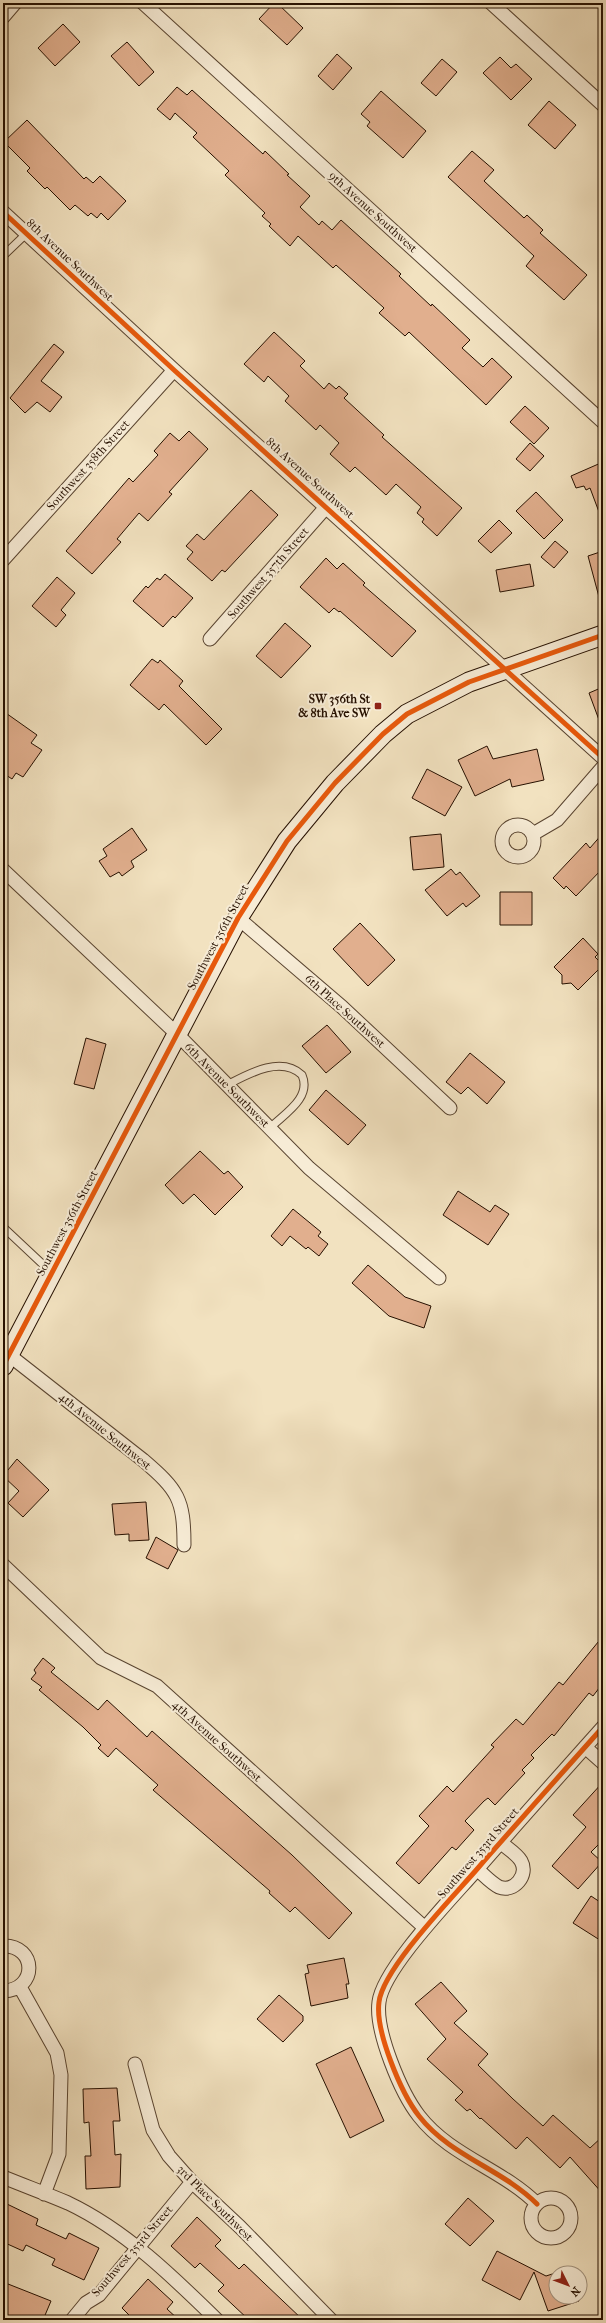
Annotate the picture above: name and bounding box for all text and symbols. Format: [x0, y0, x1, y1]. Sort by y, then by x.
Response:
street label: 9th Avenue Southwest [326, 169, 421, 256]
street label: 8th Avenue Southwest [24, 216, 117, 304]
street label: Southwest 358th Street [44, 416, 133, 513]
street label: 8th Avenue Southwest [263, 435, 358, 522]
street label: Southwest 357th Street [224, 524, 312, 622]
place label: SW 356th St & 8th Ave SW [298, 692, 371, 720]
marker: SW 356th St & 8th Ave SW [373, 701, 383, 711]
street label: Southwest 356th Street [184, 881, 252, 992]
street label: 6th Place Southwest [302, 971, 389, 1051]
street label: 6th Avenue Southwest [182, 1040, 273, 1131]
street label: Southwest 356th Street [33, 1167, 101, 1278]
street label: 4th Avenue Southwest [56, 1389, 155, 1473]
street label: 4th Avenue Southwest [170, 1697, 265, 1785]
street label: Southwest 353rd Street [435, 1804, 522, 1902]
street label: 3rd Place Southwest [174, 2162, 256, 2244]
street label: Southwest 353rd Street [89, 2202, 176, 2300]
north arrow [548, 2265, 588, 2305]
text: N [567, 2284, 583, 2299]

